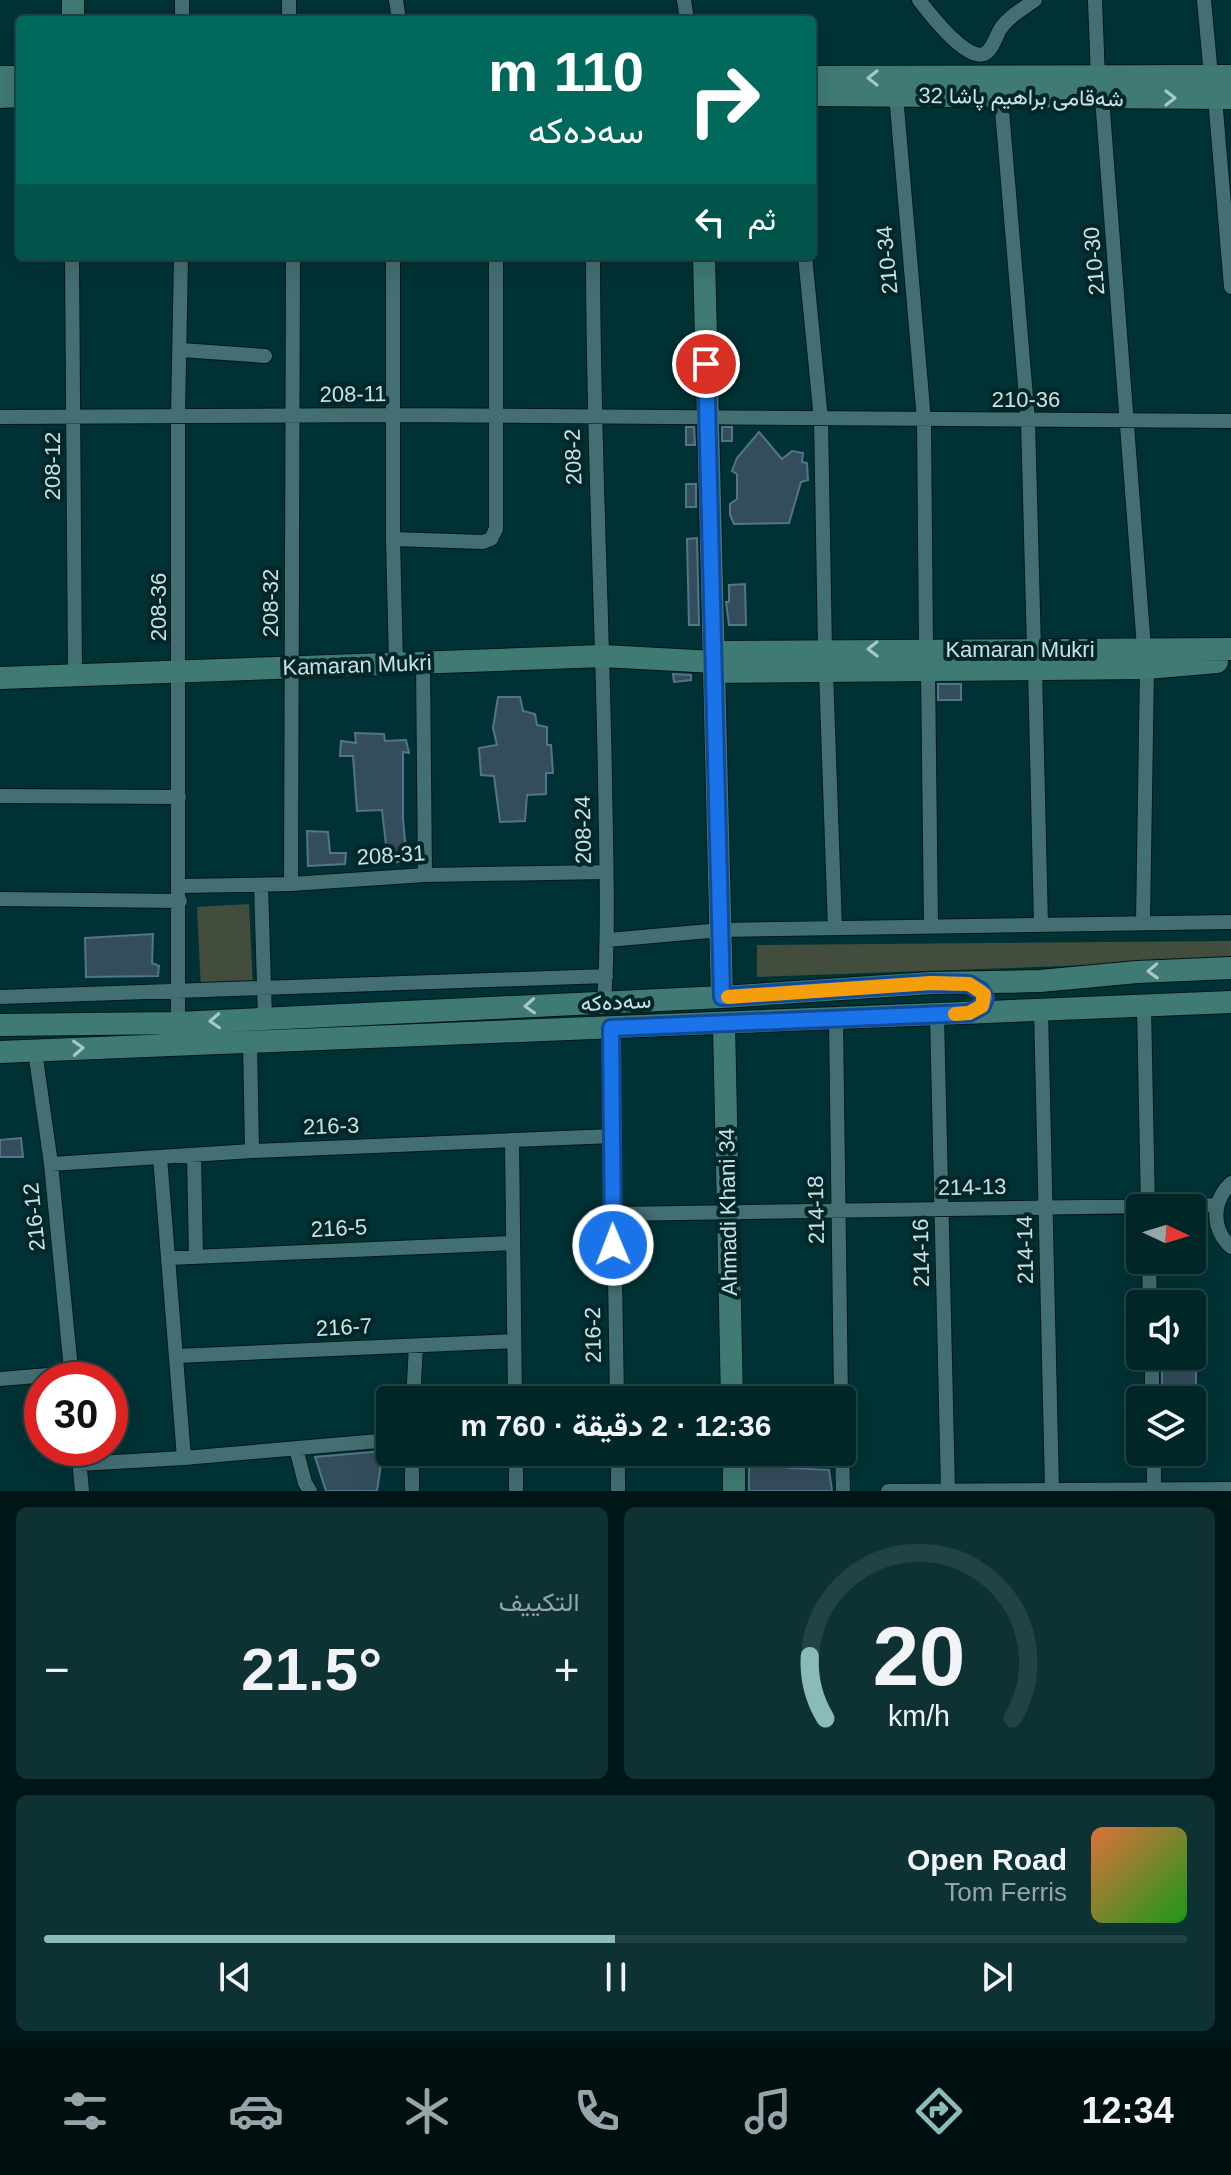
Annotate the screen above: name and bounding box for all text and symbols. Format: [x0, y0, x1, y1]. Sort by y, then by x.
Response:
text: 110 m [488, 40, 644, 103]
icon: right [672, 48, 776, 152]
one-way arrow [866, 69, 879, 87]
street label: شەقامی براهیم پاشا 32 [918, 83, 1124, 113]
one-way arrow [1164, 89, 1177, 107]
text: سەدەکە [528, 110, 644, 151]
icon: left [688, 200, 732, 244]
text: ثم [748, 203, 776, 236]
street label: 210-34 [872, 225, 902, 295]
street label: 210-30 [1079, 226, 1109, 296]
pin [672, 330, 740, 398]
icon: arrive [684, 342, 728, 386]
street label: 208-11 [319, 381, 387, 407]
street label: 210-36 [992, 387, 1060, 412]
street label: 208-2 [560, 428, 586, 486]
street label: 208-12 [40, 432, 65, 500]
street label: 208-32 [258, 569, 283, 637]
street label: 208-36 [146, 573, 171, 641]
street label: Kamaran Mukri [945, 637, 1095, 662]
one-way arrow [866, 641, 879, 658]
street label: Kamaran Mukri [282, 650, 432, 680]
street label: 208-24 [570, 796, 596, 864]
street label: 208-31 [356, 840, 426, 870]
one-way arrow [1146, 963, 1159, 980]
street label: سەدەکە [580, 988, 652, 1016]
one-way arrow [523, 998, 536, 1015]
one-way arrow [208, 1012, 221, 1029]
one-way arrow [72, 1040, 85, 1057]
street label: 216-3 [302, 1113, 360, 1139]
street label: Ahmadi Khani 34 [714, 1128, 742, 1296]
street label: 214-13 [938, 1174, 1006, 1200]
street label: 214-18 [803, 1176, 829, 1244]
street label: 216-12 [18, 1182, 50, 1252]
north arrow [1126, 1194, 1206, 1274]
map controls [1126, 1194, 1206, 1466]
position arrow [571, 1203, 655, 1287]
street label: 216-5 [310, 1214, 368, 1242]
street label: 214-14 [1012, 1216, 1038, 1284]
street label: 214-16 [908, 1219, 934, 1287]
button: sound [1126, 1290, 1206, 1370]
street label: 216-2 [580, 1307, 606, 1363]
street label: 216-7 [315, 1313, 373, 1341]
speed limit sign: 30 [24, 1362, 128, 1466]
button: layers [1126, 1386, 1206, 1466]
text: 12:36 · 2 دقيقة · 760 m [461, 1409, 771, 1442]
text: التكييف [499, 1587, 580, 1617]
text: 20 [873, 1610, 966, 1703]
text: 21.5° [241, 1636, 382, 1703]
text: − [44, 1645, 70, 1694]
text: + [554, 1645, 580, 1694]
text: km/h [888, 1700, 950, 1732]
text: Open Road [907, 1843, 1067, 1876]
text: Tom Ferris [944, 1877, 1067, 1907]
icon: previous [213, 1955, 257, 1999]
icon: pause [594, 1955, 638, 1999]
icon: next [975, 1955, 1019, 1999]
icon: filters [57, 2083, 113, 2139]
icon: car [228, 2083, 284, 2139]
icon: climate [399, 2083, 455, 2139]
icon: phone [569, 2083, 625, 2139]
icon: music [740, 2083, 796, 2139]
icon: directions [911, 2083, 967, 2139]
text: 12:34 [1082, 2090, 1174, 2131]

